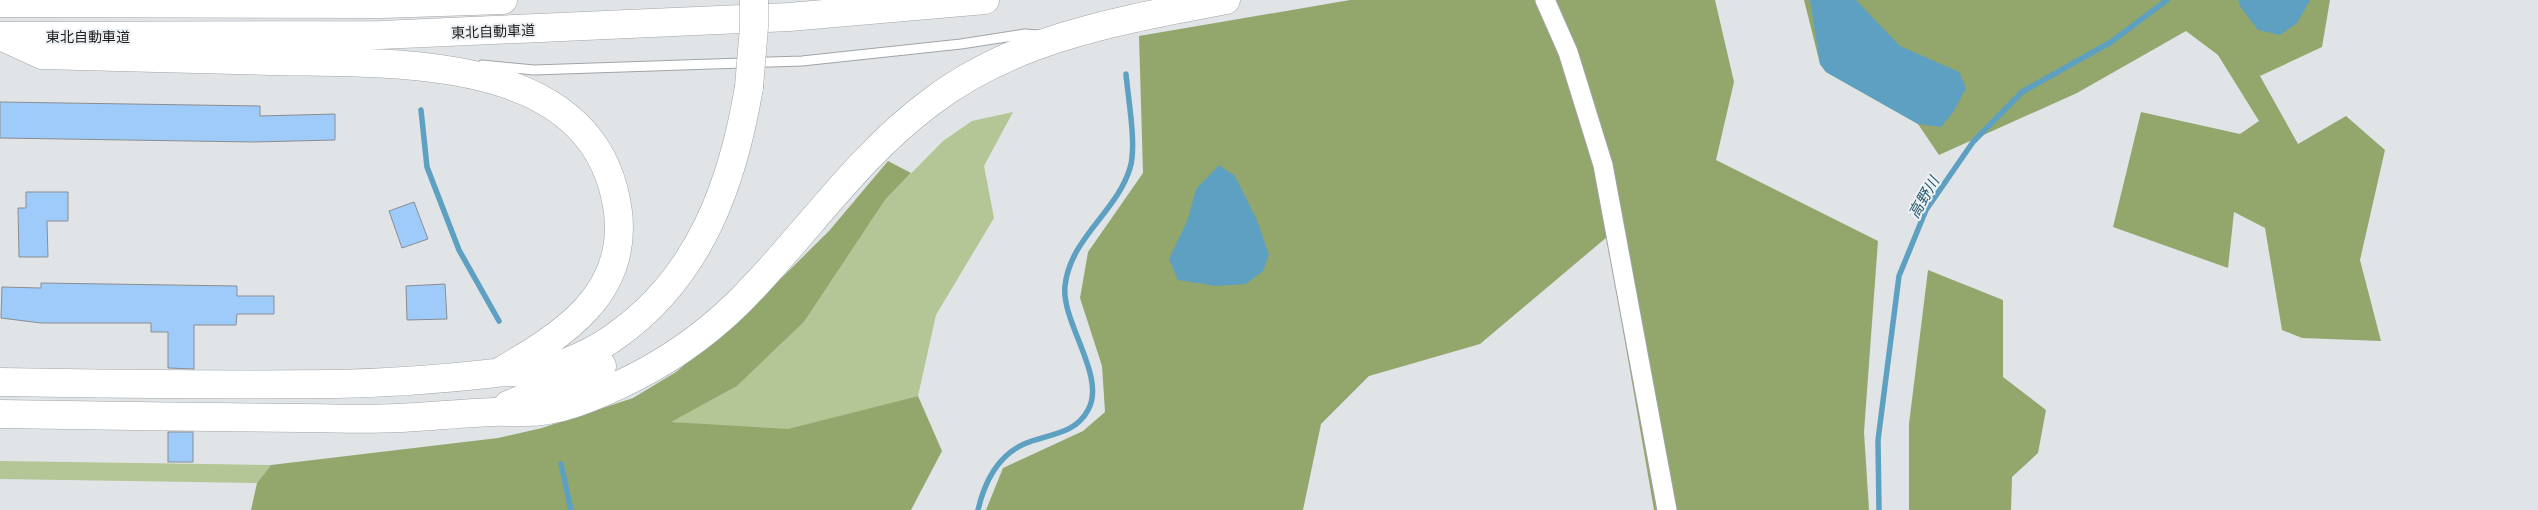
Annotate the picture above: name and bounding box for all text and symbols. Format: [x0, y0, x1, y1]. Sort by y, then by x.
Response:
street label: 東北自動車道 [451, 20, 535, 42]
street label: 東北自動車道 [46, 27, 130, 46]
water label: 高野川 [1903, 171, 1944, 221]

